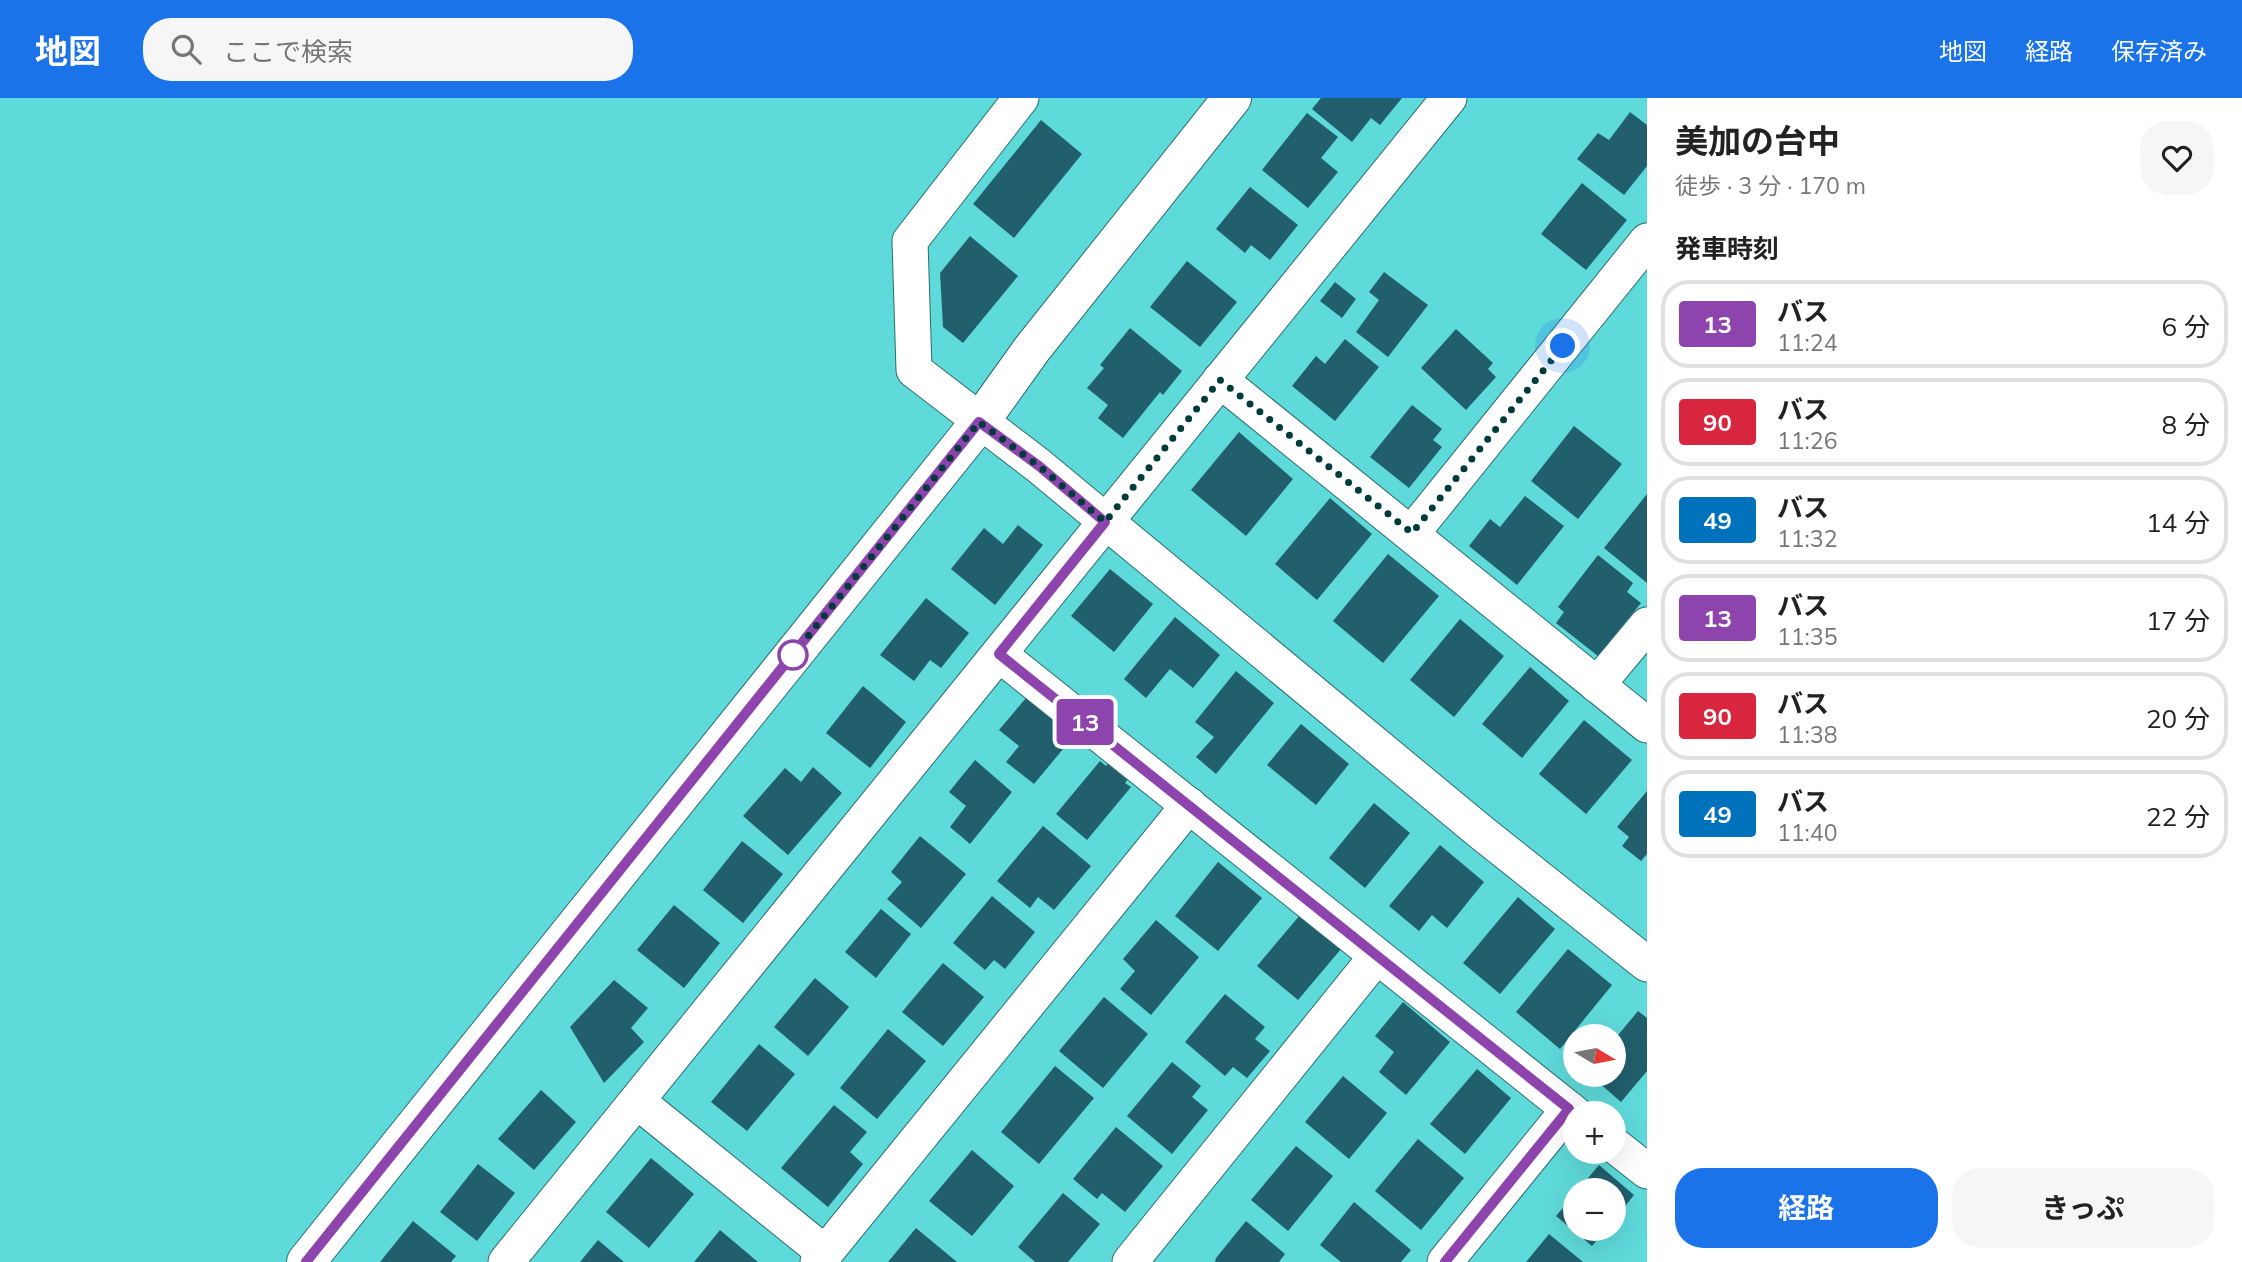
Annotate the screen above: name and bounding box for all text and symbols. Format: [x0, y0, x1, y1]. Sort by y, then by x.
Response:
search box [143, 18, 633, 81]
text: 地図 [35, 30, 101, 71]
icon: search [167, 30, 205, 68]
text: ここで検索 [223, 35, 353, 68]
text: 地図 [1939, 36, 1987, 66]
text: 経路 [2025, 36, 2073, 66]
text: 保存済み [2111, 36, 2207, 66]
text: 美加の台中 [1675, 120, 1840, 161]
button: heart [2140, 121, 2214, 195]
text: 徒歩 · 3 分 · 170 m [1675, 171, 1866, 200]
text: 発車時刻 [1675, 232, 1779, 265]
text: バス [1777, 295, 1829, 328]
text: 13 [1703, 309, 1732, 339]
text: 6 分 [2162, 310, 2210, 343]
your location [1545, 328, 1580, 363]
text: 11:24 [1777, 328, 1837, 357]
text: バス [1777, 393, 1829, 426]
text: 90 [1703, 407, 1732, 437]
text: 8 分 [2162, 408, 2210, 441]
text: 11:26 [1777, 426, 1837, 455]
text: バス [1777, 491, 1829, 524]
text: 49 [1703, 505, 1732, 535]
text: 14 分 [2146, 506, 2210, 539]
text: 11:32 [1777, 524, 1837, 553]
text: バス [1777, 589, 1829, 622]
text: 13 [1703, 603, 1732, 633]
text: 17 分 [2146, 604, 2210, 637]
text: 11:35 [1777, 622, 1837, 651]
unlabelled marker [778, 640, 808, 670]
text: バス [1777, 687, 1829, 720]
line badge: 13 [1054, 699, 1116, 745]
text: 90 [1703, 701, 1732, 731]
text: 20 分 [2146, 702, 2210, 735]
text: 13 [1071, 707, 1099, 737]
text: 11:38 [1777, 720, 1837, 749]
text: バス [1777, 785, 1829, 818]
text: 49 [1703, 799, 1732, 829]
text: 22 分 [2146, 800, 2210, 833]
text: 11:40 [1777, 818, 1837, 847]
north arrow [1563, 1024, 1626, 1087]
map controls [1563, 1024, 1626, 1241]
button: + [1563, 1101, 1626, 1164]
button: 経路 [1675, 1168, 1938, 1248]
button: きっぷ [1952, 1168, 2214, 1248]
button: − [1563, 1178, 1626, 1241]

